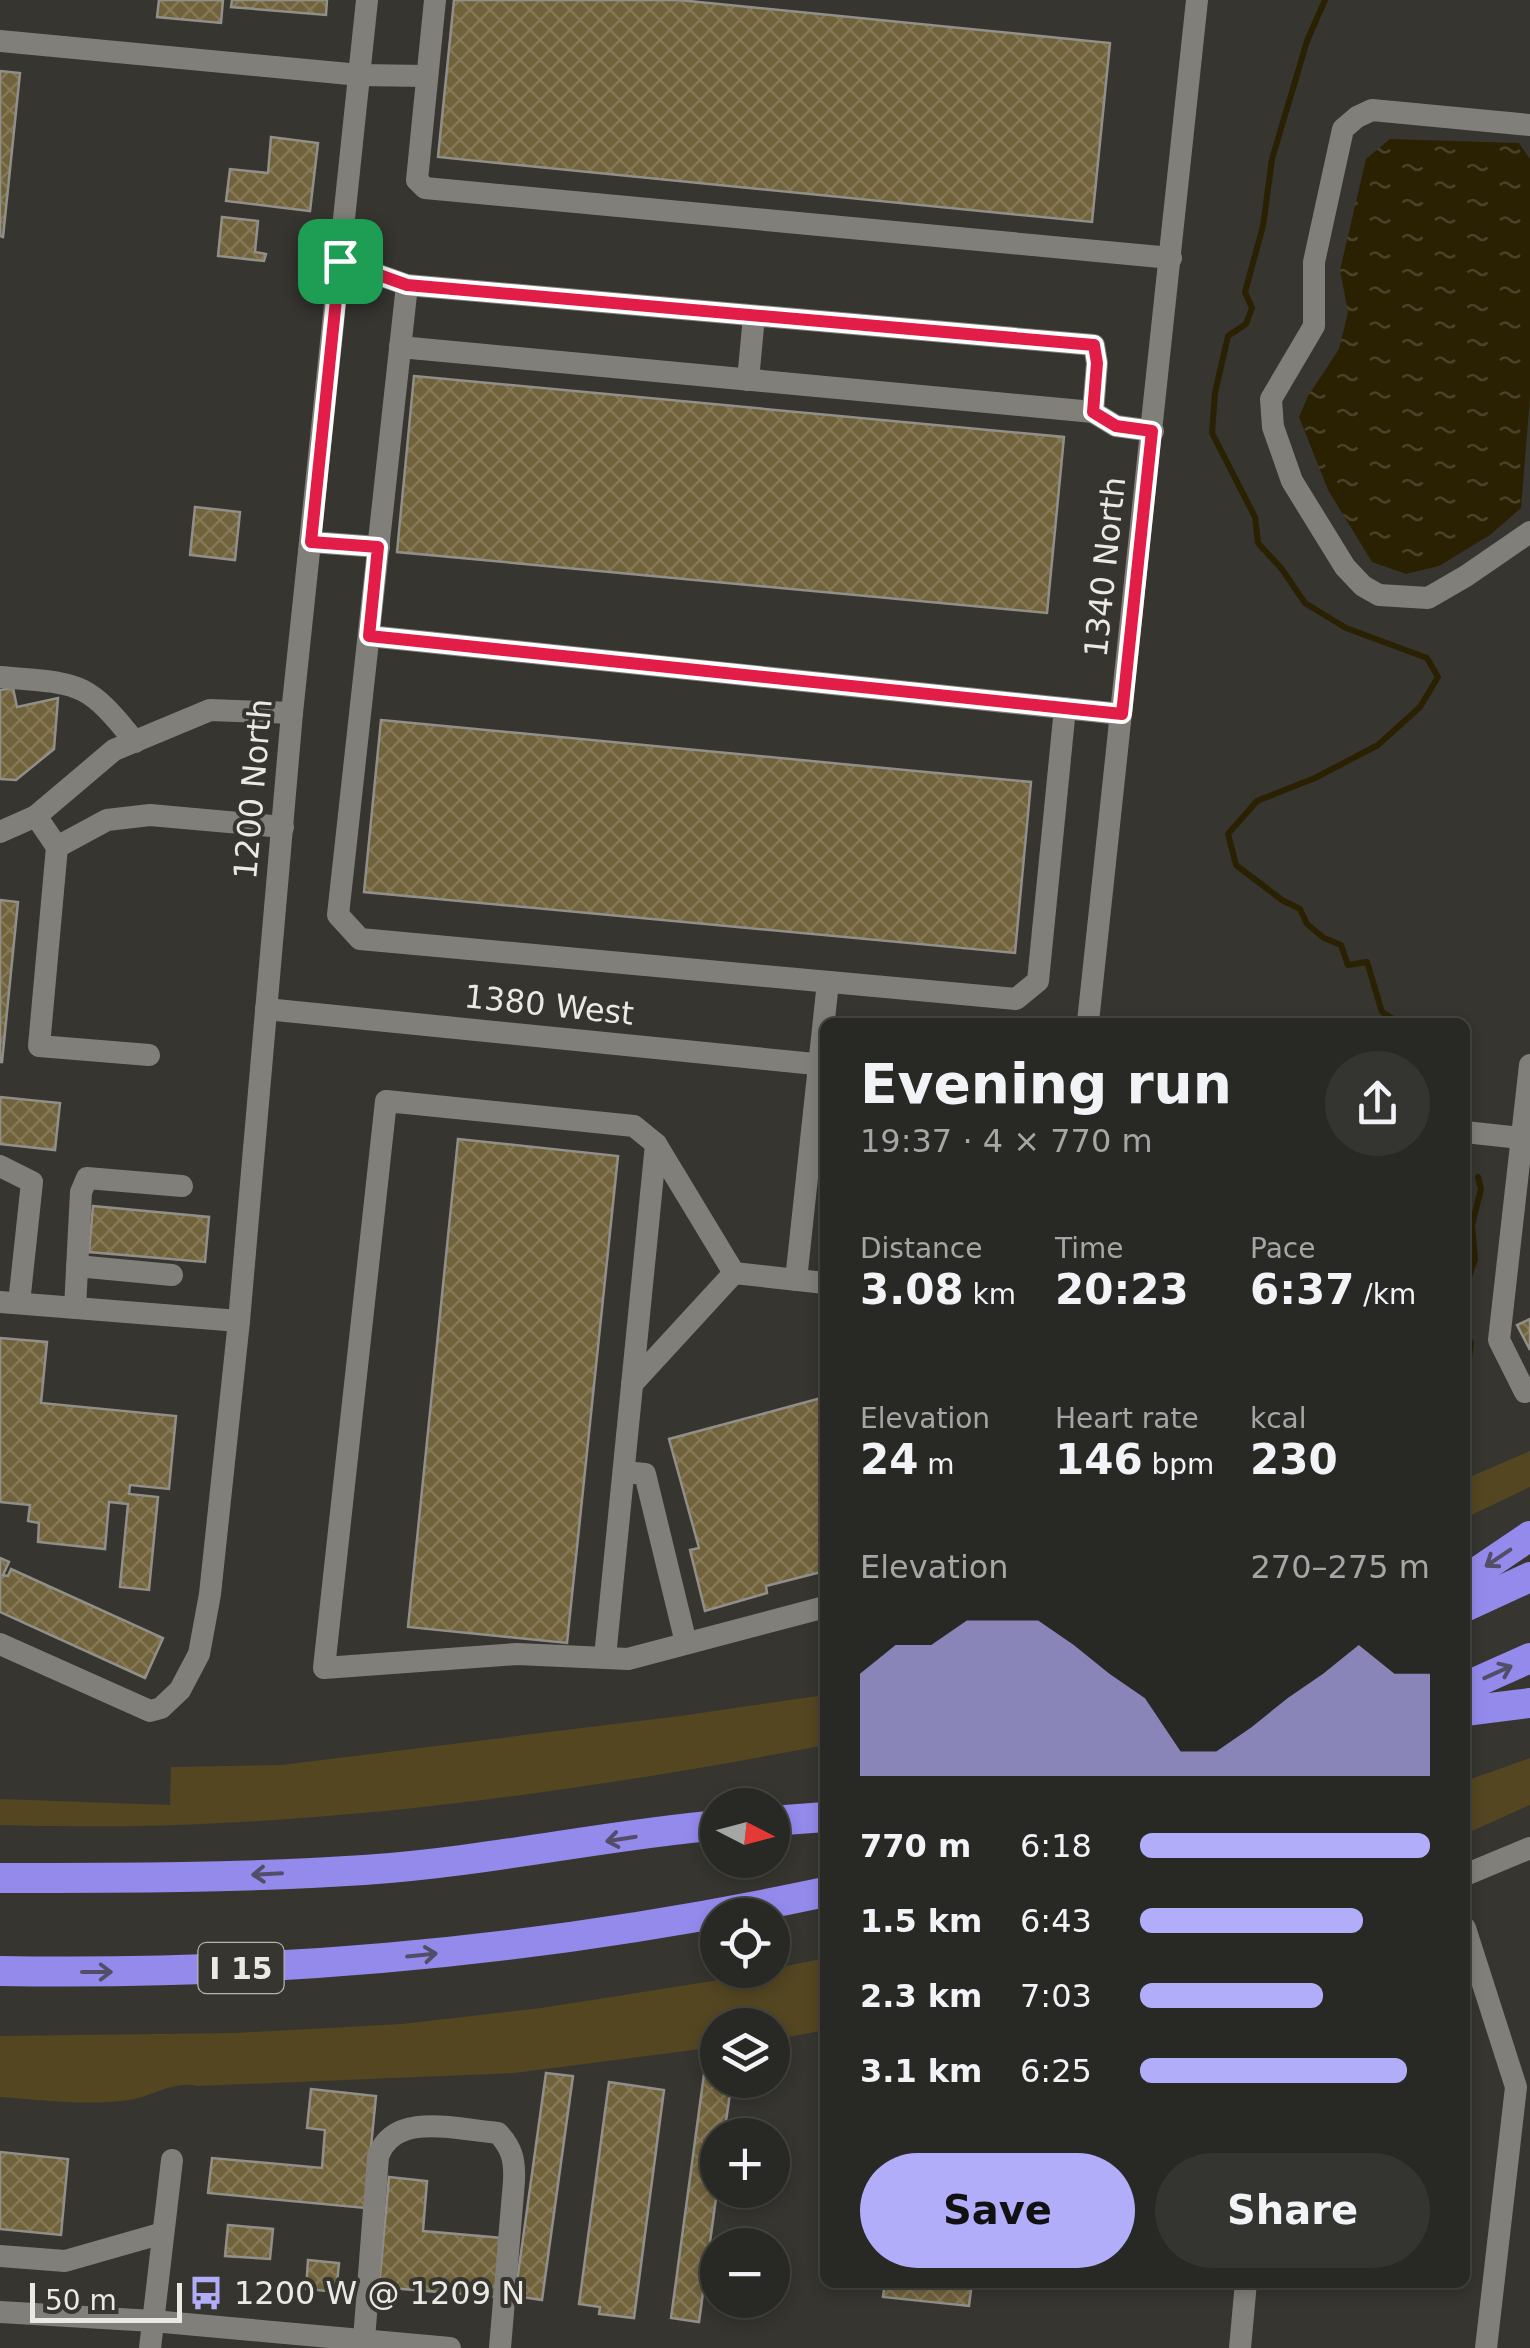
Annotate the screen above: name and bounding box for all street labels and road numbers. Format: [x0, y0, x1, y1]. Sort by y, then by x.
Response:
street label: 1340 North [1077, 475, 1133, 659]
street label: 1200 North [226, 697, 280, 881]
street label: 1380 West [462, 977, 636, 1033]
road number: I 15 [198, 1943, 284, 1993]

